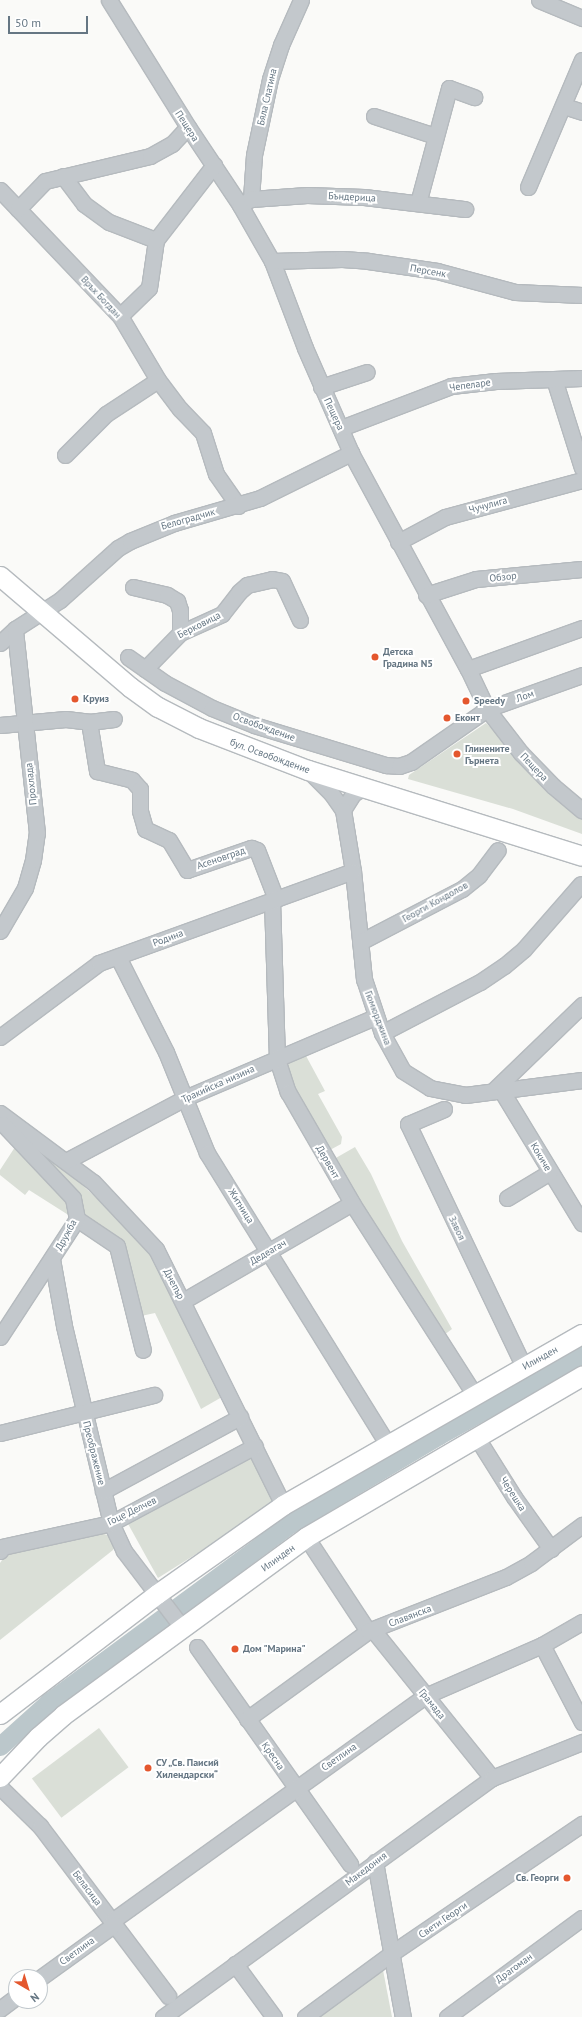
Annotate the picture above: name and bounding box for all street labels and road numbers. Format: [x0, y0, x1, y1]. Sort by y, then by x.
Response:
street label: Бяла Слатина [255, 67, 279, 127]
street label: Пещера [173, 108, 201, 144]
street label: Бъндерица [328, 190, 376, 204]
street label: Персенк [409, 262, 447, 280]
street label: Връх Богдан [78, 273, 124, 321]
street label: Чепеларе [448, 376, 492, 394]
street label: Пещера [321, 396, 347, 432]
street label: Чучулига [467, 494, 509, 516]
street label: Белоградчик [160, 506, 216, 532]
street label: Обзор [489, 570, 517, 584]
street label: Берковица [175, 609, 223, 641]
street label: Лом [514, 687, 536, 705]
street label: Освобождение [231, 710, 297, 744]
street label: бул. Освобождение [228, 736, 312, 776]
street label: Пещера [518, 750, 550, 784]
street label: Прохлада [23, 762, 39, 806]
street label: Асеновград [195, 844, 247, 872]
street label: Георги Кондолов [400, 879, 470, 925]
street label: Родина [151, 927, 185, 949]
street label: Гюмюрджина [362, 989, 394, 1047]
street label: Тракийска низина [180, 1063, 256, 1105]
street label: Кокиче [528, 1141, 554, 1173]
street label: Дервент [314, 1143, 342, 1181]
street label: Житница [226, 1186, 256, 1226]
street label: Завоя [446, 1214, 468, 1242]
street label: Дружба [53, 1217, 79, 1253]
street label: Дедеагач [248, 1237, 288, 1267]
street label: Днепър [161, 1267, 187, 1301]
street label: Илинден [520, 1343, 560, 1373]
street label: Преображение [80, 1420, 108, 1486]
street label: Черешка [497, 1474, 529, 1514]
street label: Гоце Делчев [105, 1494, 159, 1528]
street label: Илинден [259, 1542, 297, 1574]
street label: Славянска [387, 1602, 433, 1630]
street label: Грамада [416, 1686, 448, 1722]
street label: Кресна [259, 1740, 287, 1772]
street label: Светлина [319, 1740, 359, 1774]
street label: Македония [343, 1850, 389, 1888]
street label: Беласица [70, 1868, 104, 1908]
street label: Свети Георги [416, 1899, 470, 1941]
street label: Светлина [57, 1934, 97, 1968]
street label: Драгоман [493, 1951, 535, 1985]

